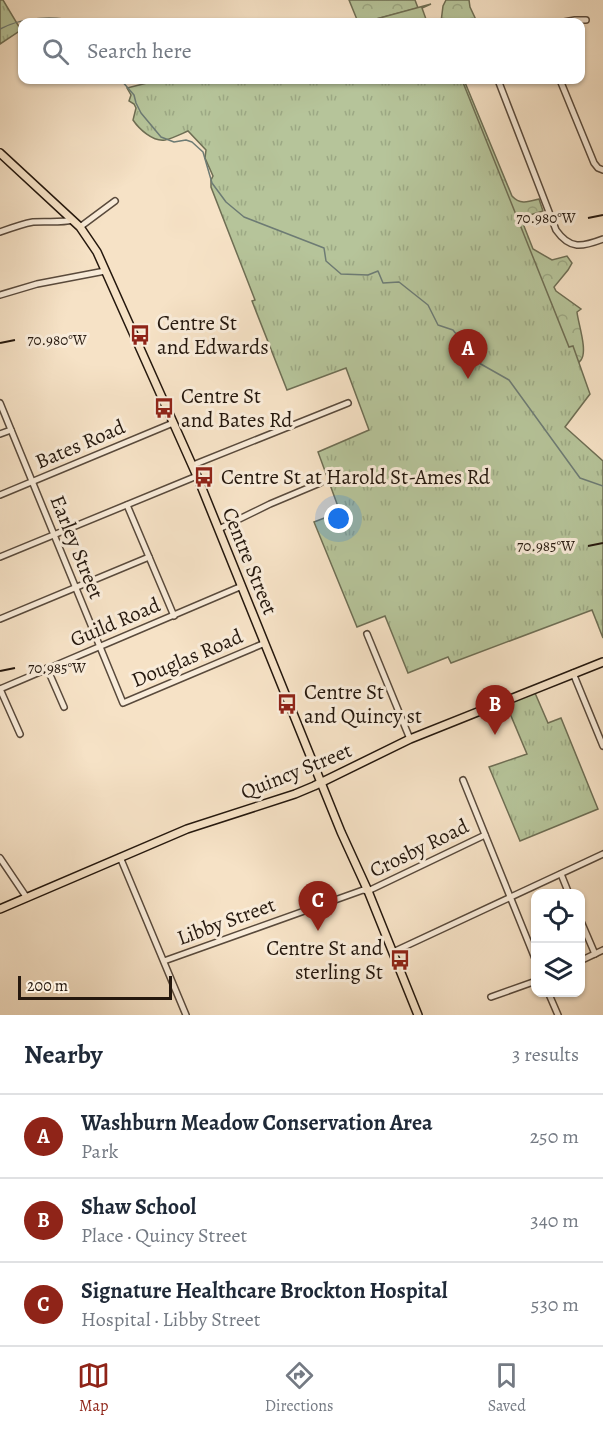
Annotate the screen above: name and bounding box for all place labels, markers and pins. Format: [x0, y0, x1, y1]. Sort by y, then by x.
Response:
place label: Centre St and Edwards [157, 309, 269, 361]
bus stop icon: Centre St and Edwards [128, 323, 152, 347]
pin: A [448, 330, 488, 379]
place label: Centre St and Bates Rd [181, 382, 293, 434]
bus stop icon: Centre St and Bates Rd [152, 396, 176, 420]
place label: Centre St at Harold St-Ames Rd [221, 463, 491, 491]
bus stop icon: Centre St at Harold St-Ames Rd [192, 465, 216, 489]
place label: Centre St and Quincy st [304, 678, 422, 730]
pin: B [476, 686, 514, 735]
bus stop icon: Centre St and Quincy st [275, 692, 299, 716]
pin: C [298, 882, 338, 931]
place label: Centre St and sterling St [266, 934, 384, 986]
bus stop icon: Centre St and sterling St [388, 948, 412, 972]

